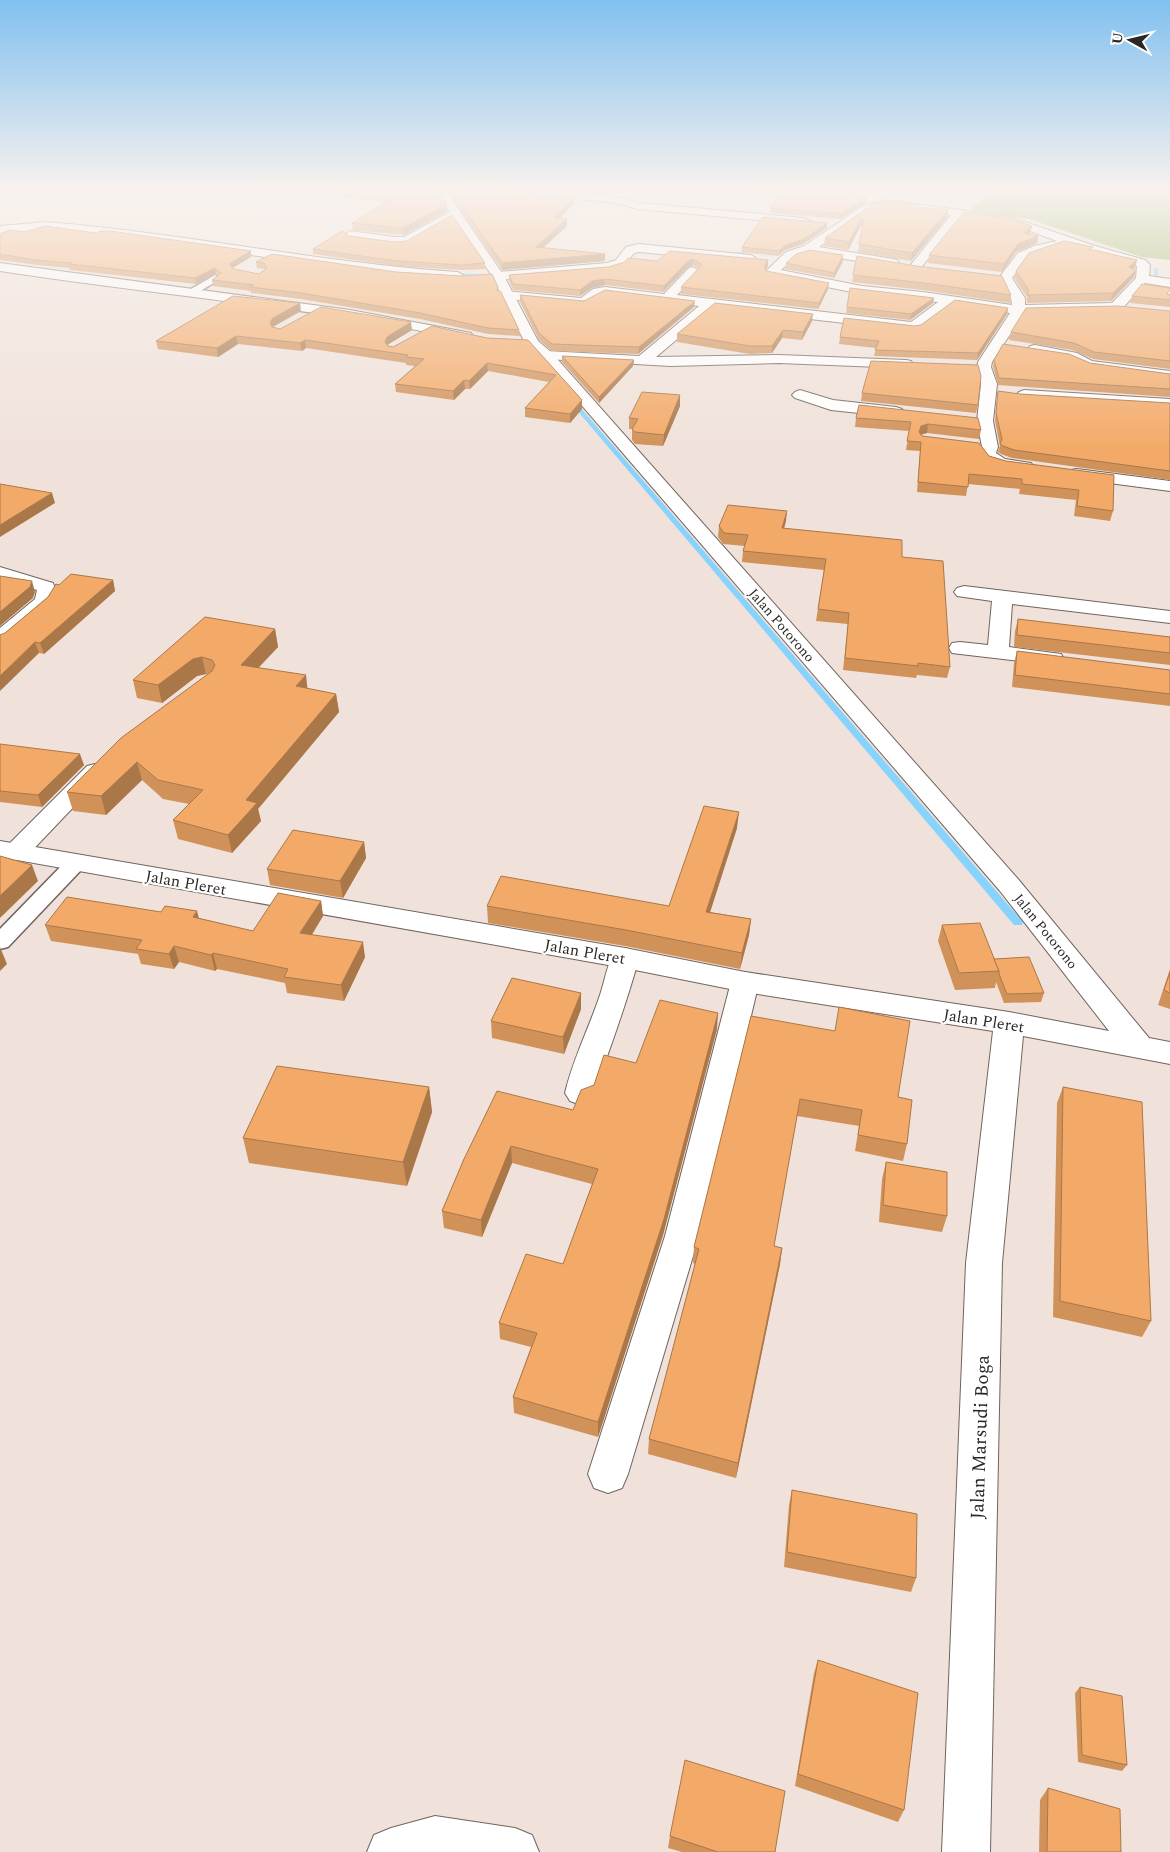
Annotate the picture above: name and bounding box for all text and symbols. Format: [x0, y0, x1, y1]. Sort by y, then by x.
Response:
north arrow [1105, 15, 1155, 65]
text: U [1106, 31, 1129, 46]
street label: Jalan Potorono [744, 584, 820, 667]
street label: Jalan Pleret [143, 864, 228, 902]
street label: Jalan Potorono [1009, 889, 1083, 974]
street label: Jalan Pleret [542, 933, 627, 971]
street label: Jalan Pleret [942, 1003, 1026, 1039]
street label: Jalan Marsudi Boga [963, 1354, 998, 1520]

